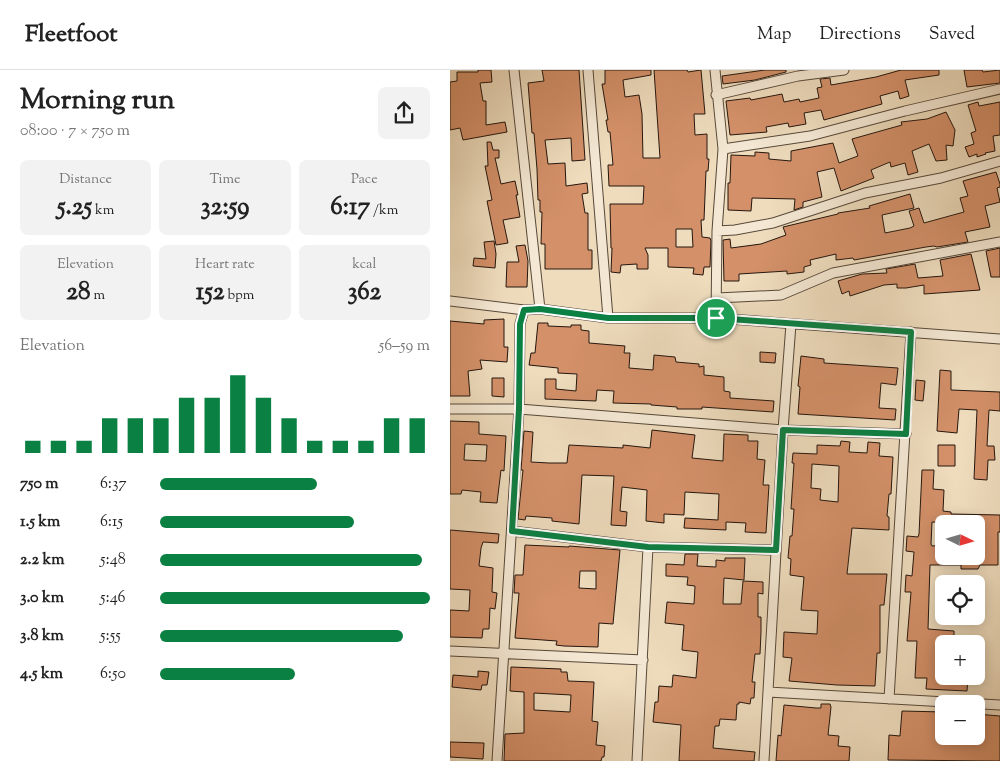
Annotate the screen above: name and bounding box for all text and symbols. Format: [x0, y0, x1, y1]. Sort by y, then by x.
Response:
text: Fleetfoot [25, 18, 117, 52]
text: Map [757, 22, 792, 48]
text: Directions [820, 22, 901, 48]
text: Saved [929, 22, 975, 48]
text: Morning run [20, 81, 175, 121]
button: share [378, 87, 430, 139]
text: 08:00 · 7 × 750 m [20, 120, 130, 143]
text: Distance [59, 170, 112, 190]
text: Time [209, 170, 241, 190]
text: Pace [351, 170, 378, 190]
text: 5.25 [57, 190, 92, 226]
text: 32:59 [200, 190, 250, 226]
text: 6:17 [330, 190, 370, 226]
text: km [92, 201, 114, 221]
text: /km [370, 201, 398, 221]
text: Elevation [57, 255, 114, 275]
text: Heart rate [195, 255, 255, 275]
text: kcal [352, 255, 376, 275]
text: 28 [66, 275, 90, 311]
text: 152 [196, 275, 224, 311]
text: 362 [347, 275, 381, 311]
text: m [90, 286, 105, 306]
text: bpm [224, 286, 254, 306]
pin [695, 297, 737, 339]
icon: arrive [702, 304, 730, 332]
text: Elevation [20, 335, 85, 358]
text: 56–59 m [379, 335, 430, 358]
text: 750 m [20, 473, 59, 496]
text: 6:37 [100, 473, 126, 496]
text: 1.5 km [20, 511, 60, 534]
text: 6:15 [100, 511, 123, 534]
north arrow [935, 515, 985, 565]
map controls [935, 515, 985, 745]
text: 2.2 km [20, 549, 64, 572]
text: 5:48 [100, 549, 126, 572]
button: locate [935, 575, 985, 625]
text: 3.0 km [20, 587, 64, 610]
text: 5:46 [100, 587, 126, 610]
text: 3.8 km [20, 625, 64, 648]
text: 5:55 [100, 625, 121, 648]
button: + [935, 635, 985, 685]
text: 4.5 km [20, 663, 63, 686]
text: 6:50 [100, 663, 126, 686]
button: − [935, 695, 985, 745]

